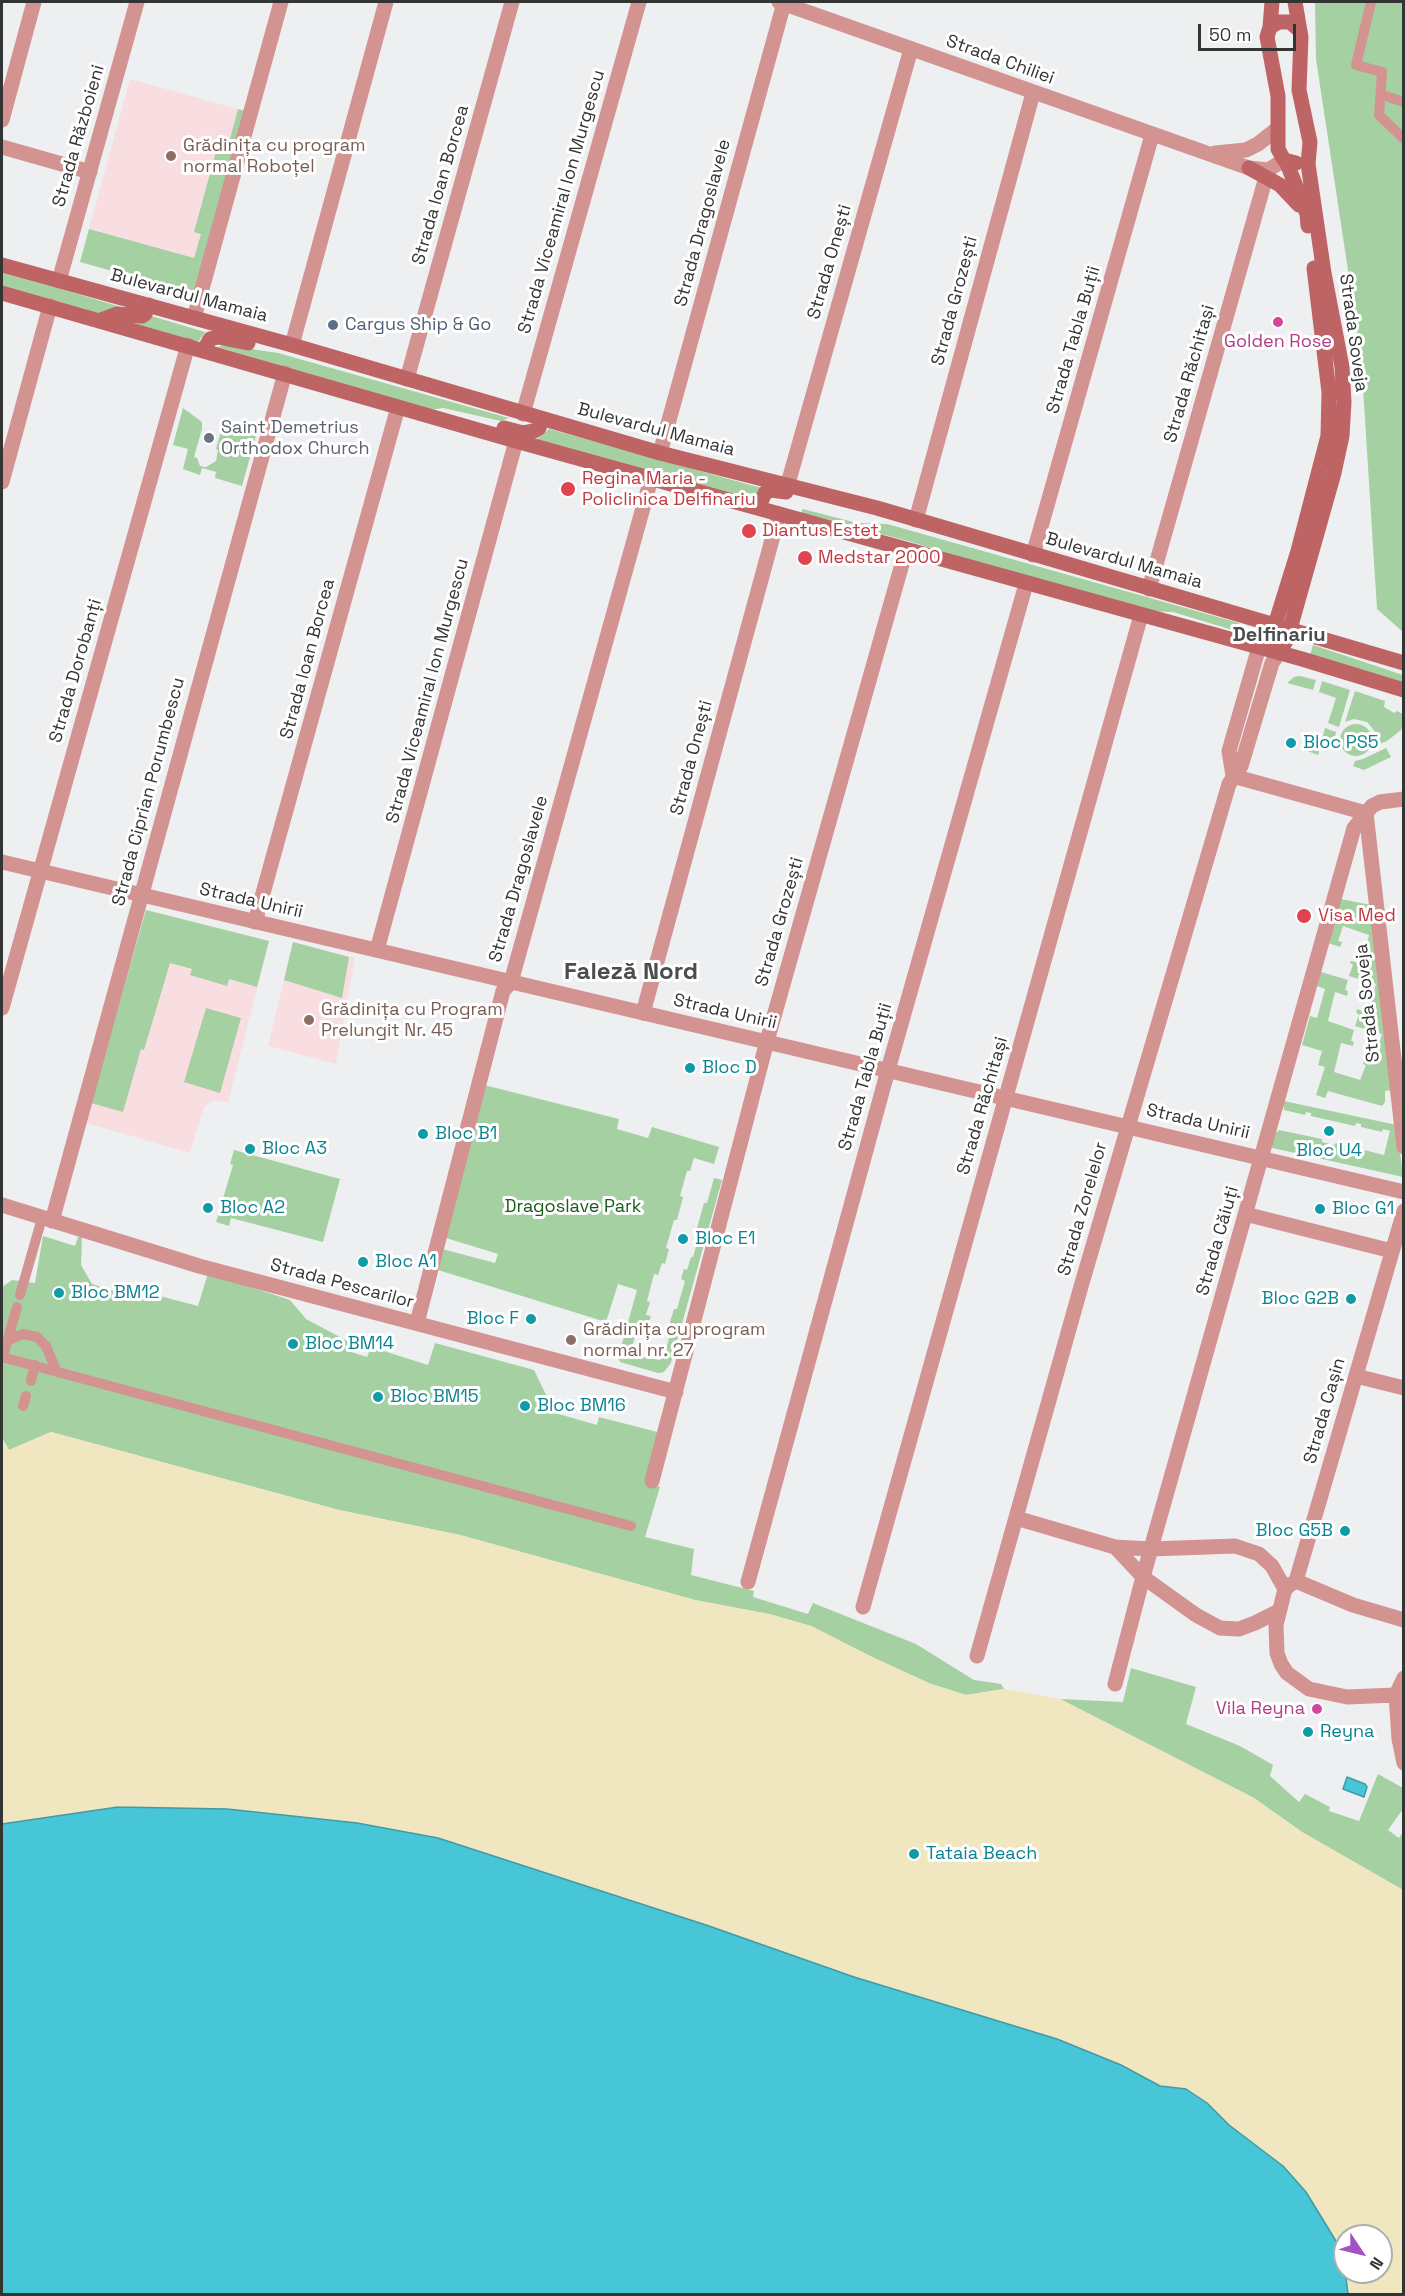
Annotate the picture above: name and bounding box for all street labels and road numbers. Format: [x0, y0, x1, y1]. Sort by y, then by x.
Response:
street label: Strada Chiliei [943, 30, 1057, 90]
street label: Strada Războieni [48, 62, 110, 210]
street label: Strada Viceamiral Ion Murgescu [514, 68, 610, 336]
street label: Strada Ioan Borcea [408, 103, 474, 267]
street label: Strada Dragoslavele [670, 137, 736, 309]
street label: Strada Onești [803, 202, 857, 322]
street label: Strada Grozești [927, 234, 983, 368]
street label: Strada Tabla Buții [1043, 264, 1105, 416]
street label: Bulevardul Mamaia [108, 265, 270, 327]
street label: Strada Soveja [1334, 273, 1372, 393]
street label: Strada Răchitași [1160, 303, 1220, 445]
street label: Bulevardul Mamaia [575, 399, 737, 461]
street label: Bulevardul Mamaia [1043, 528, 1205, 594]
street label: Strada Viceamiral Ion Murgescu [382, 556, 474, 826]
street label: Strada Ioan Borcea [276, 576, 340, 742]
street label: Strada Dorobanți [45, 597, 107, 745]
street label: Strada Ciprian Porumbescu [108, 675, 190, 909]
street label: Strada Onești [666, 698, 718, 818]
street label: Strada Dragoslavele [485, 793, 553, 965]
street label: Strada Grozești [751, 855, 809, 989]
street label: Strada Unirii [197, 879, 305, 923]
street label: Strada Soveja [1351, 943, 1385, 1063]
street label: Strada Unirii [671, 990, 779, 1034]
street label: Strada Tabla Buții [835, 1001, 897, 1153]
street label: Strada Răchitași [953, 1035, 1013, 1177]
street label: Strada Unirii [1144, 1100, 1252, 1144]
street label: Strada Zorelelor [1054, 1140, 1112, 1278]
street label: Strada Căiuți [1192, 1184, 1244, 1298]
street label: Strada Pescarilor [268, 1254, 416, 1314]
street label: Strada Cașin [1300, 1356, 1350, 1466]

